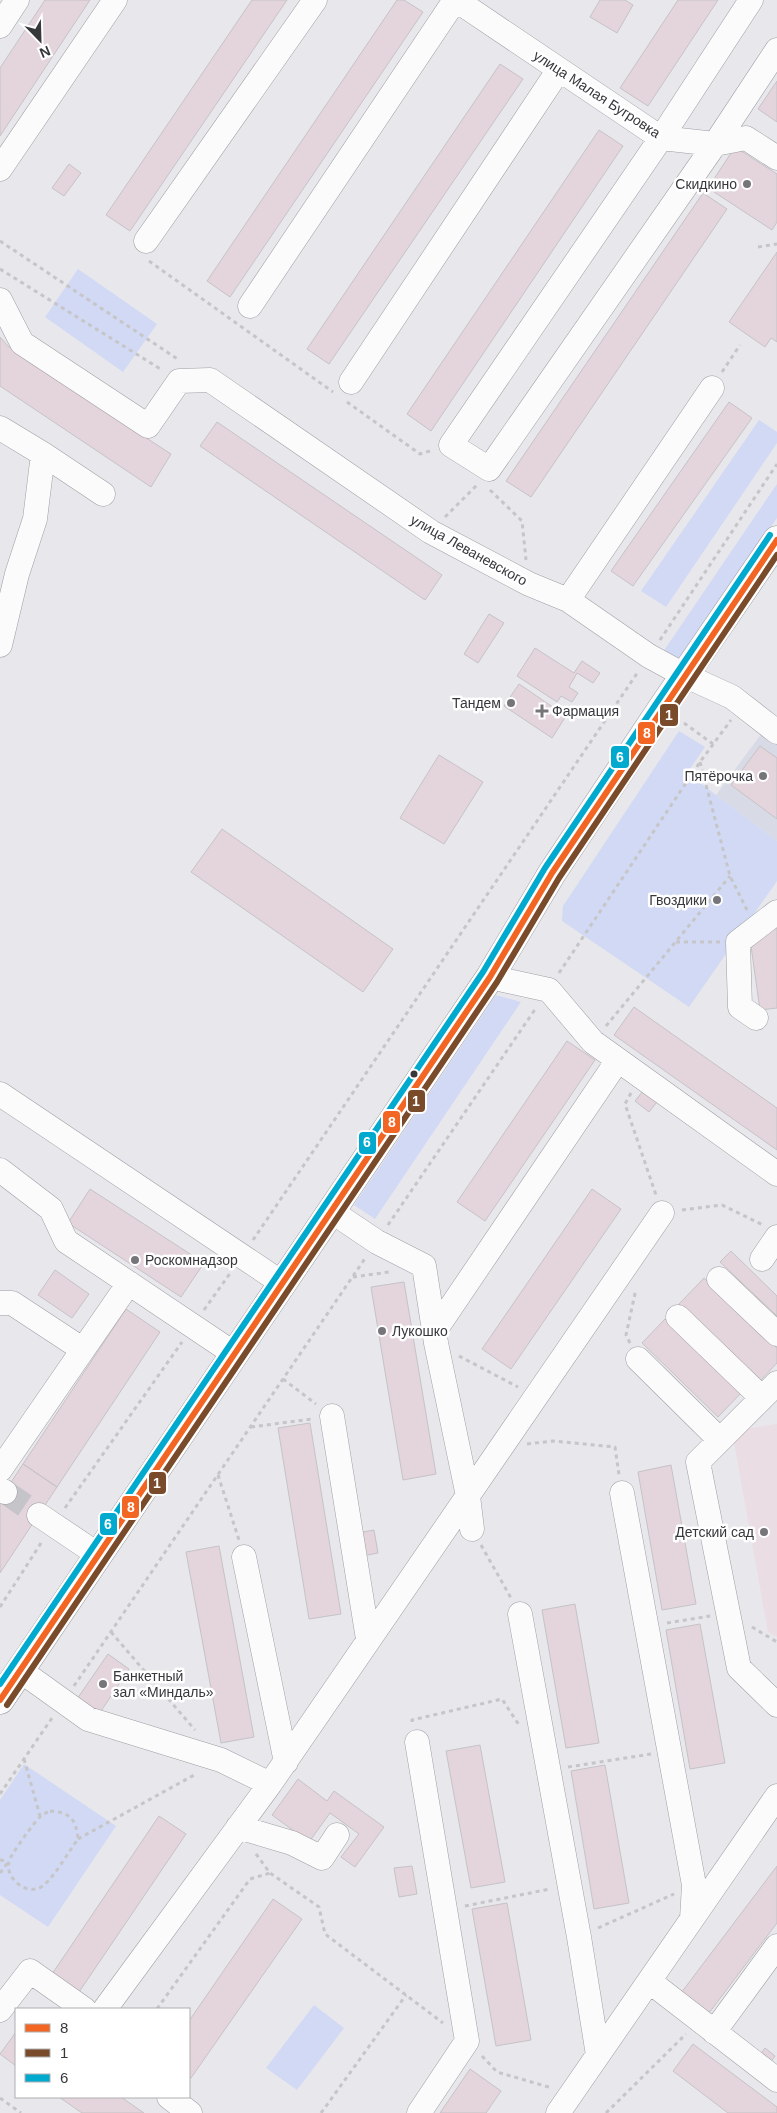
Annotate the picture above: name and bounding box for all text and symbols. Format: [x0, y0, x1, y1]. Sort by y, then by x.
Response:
north arrow [15, 15, 65, 65]
text: N [37, 43, 53, 61]
street label: улица Малая Бугровка [531, 47, 663, 141]
place label: Скидкино [675, 176, 737, 192]
marker: Скидкино [741, 178, 753, 190]
street label: улица Леваневского [408, 511, 530, 589]
place label: Тандем [452, 695, 501, 711]
marker: Тандем [505, 697, 517, 709]
place label: Фармация [552, 703, 619, 719]
line badge: 1 [659, 703, 679, 727]
marker: Фармация [536, 705, 548, 717]
text: 1 [665, 707, 673, 723]
line badge: 8 [637, 721, 656, 745]
text: 8 [643, 725, 651, 741]
line badge: 6 [610, 745, 630, 769]
text: 6 [616, 749, 624, 765]
place label: Пятёрочка [684, 768, 753, 784]
marker: Пятёрочка [757, 770, 769, 782]
place label: Гвоздики [649, 892, 707, 908]
marker: Гвоздики [711, 894, 723, 906]
unlabelled marker [409, 1069, 419, 1079]
line badge: 1 [407, 1089, 426, 1113]
text: 1 [412, 1093, 420, 1109]
line badge: 8 [382, 1110, 401, 1134]
text: 8 [388, 1114, 396, 1130]
line badge: 6 [358, 1131, 377, 1155]
text: 6 [363, 1134, 371, 1150]
place label: Роскомнадзор [145, 1252, 238, 1268]
marker: Роскомнадзор [129, 1254, 141, 1266]
place label: Лукошко [392, 1323, 448, 1339]
marker: Лукошко [376, 1325, 388, 1337]
line badge: 1 [148, 1471, 167, 1495]
text: 1 [153, 1475, 161, 1491]
line badge: 8 [121, 1495, 140, 1519]
text: 8 [127, 1499, 135, 1515]
line badge: 6 [99, 1512, 118, 1536]
text: 6 [104, 1516, 112, 1532]
place label: Детский сад [675, 1524, 754, 1540]
marker: Детский сад [758, 1526, 770, 1538]
place label: Банкетный зал «Миндаль» [113, 1668, 214, 1700]
marker: Банкетный зал «Миндаль» [97, 1678, 109, 1690]
legend [15, 2008, 190, 2098]
text: 8 [60, 2019, 68, 2036]
text: 1 [60, 2044, 68, 2061]
text: 6 [60, 2069, 68, 2086]

